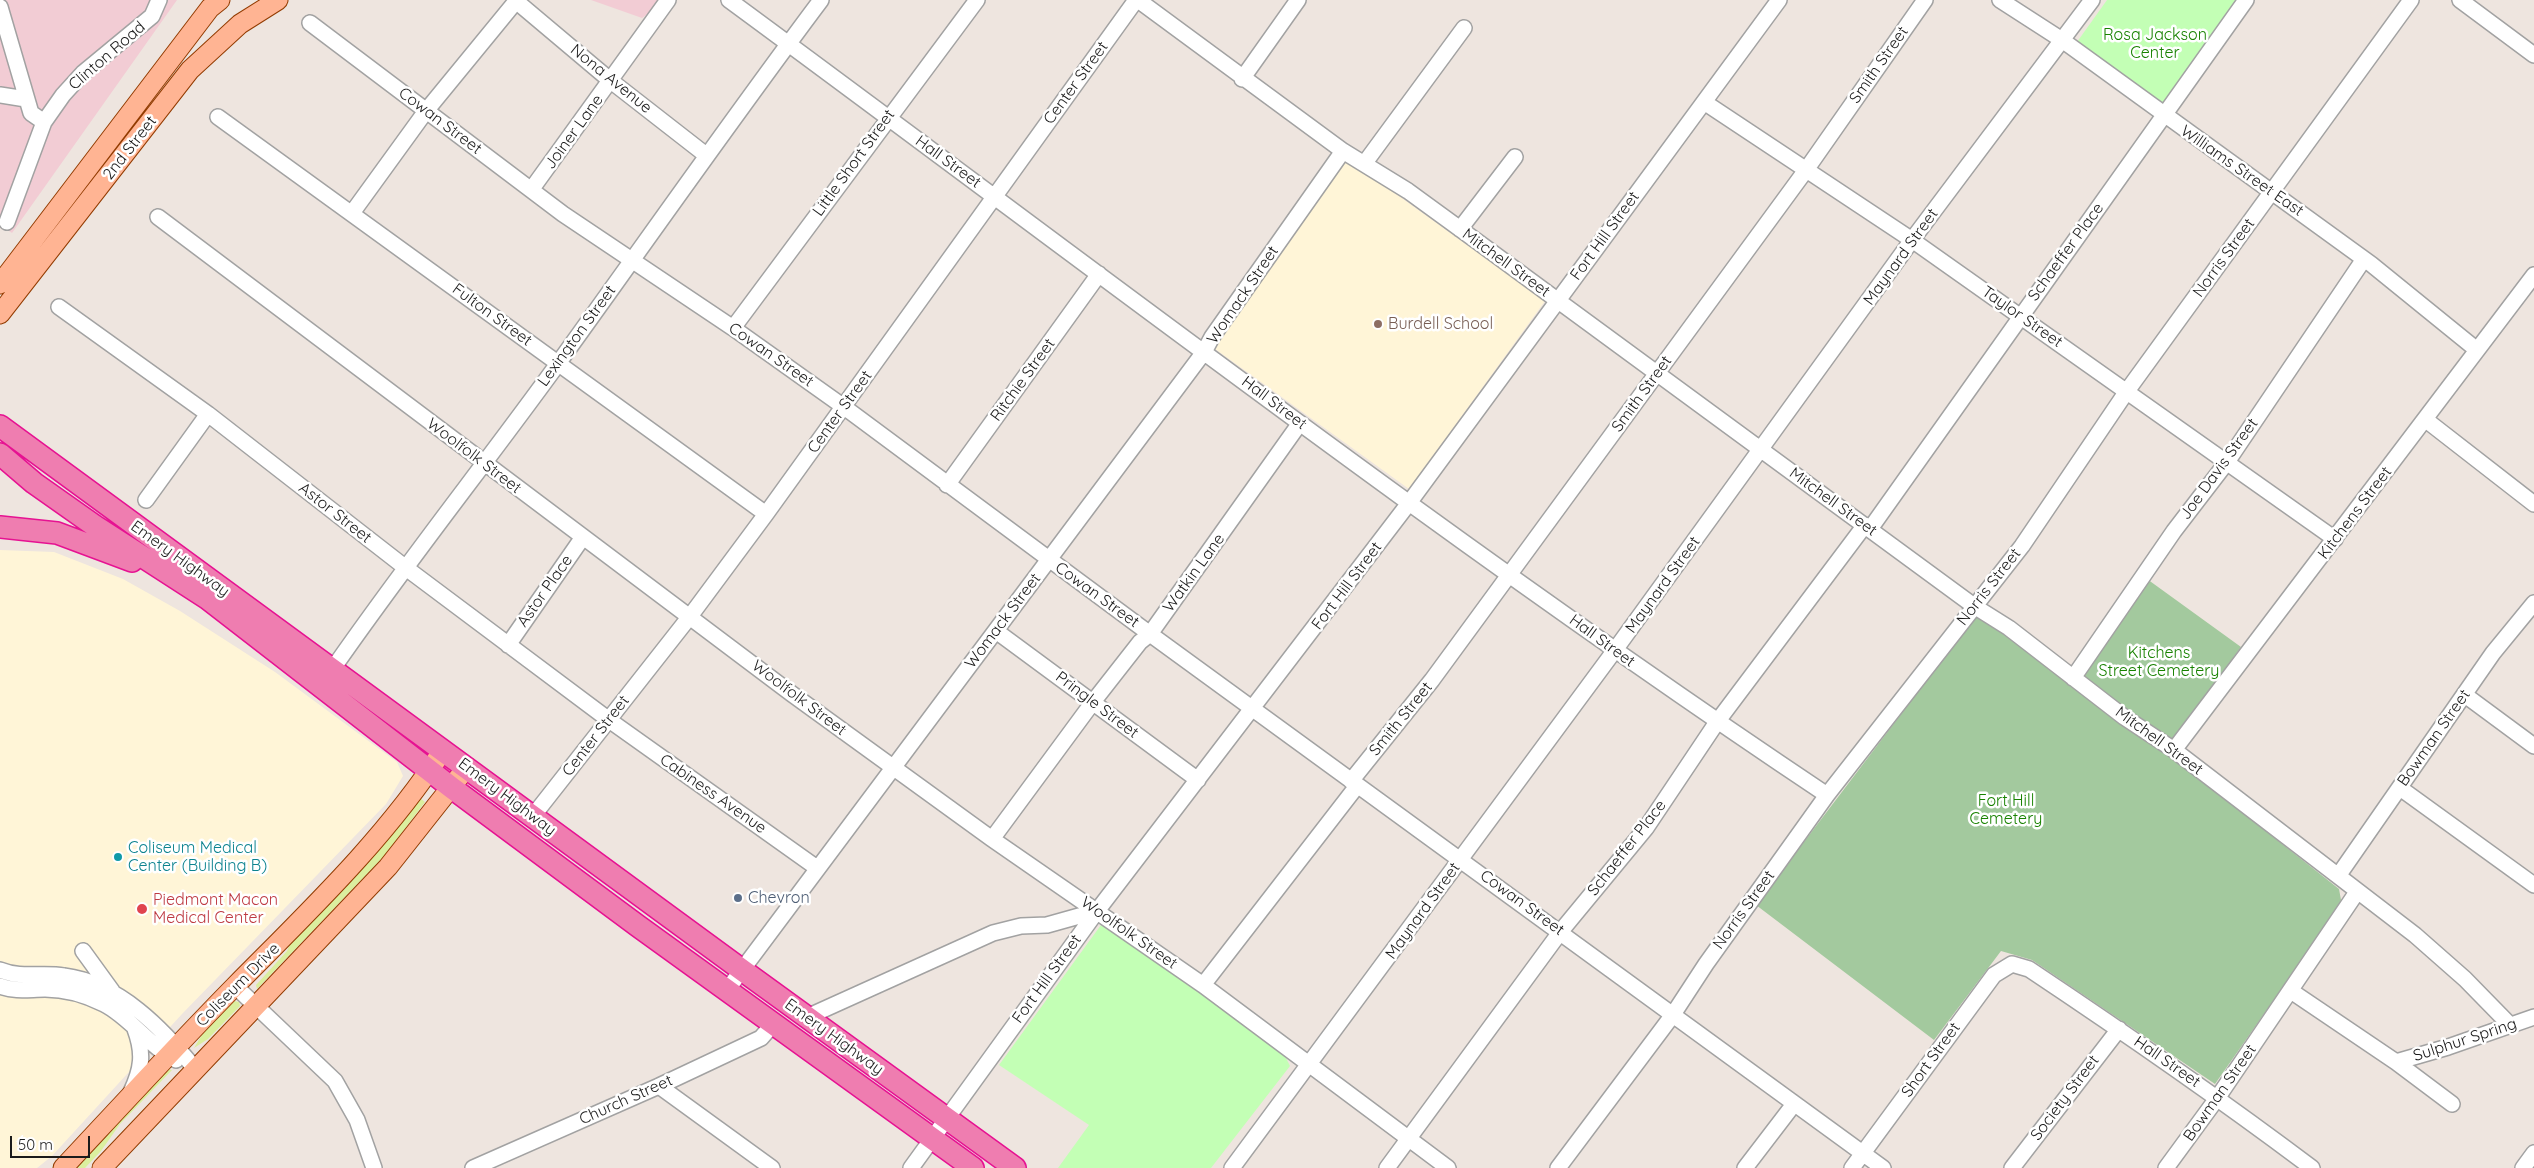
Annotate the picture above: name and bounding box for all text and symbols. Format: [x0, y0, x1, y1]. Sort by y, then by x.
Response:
street label: Clinton Road [65, 18, 149, 94]
street label: Smith Street [1845, 23, 1913, 107]
park label: Rosa Jackson Center [2103, 25, 2207, 63]
street label: Center Street [1040, 38, 1112, 128]
street label: Nona Avenue [566, 40, 656, 118]
street label: Cowan Street [395, 83, 485, 159]
street label: Joiner Lane [541, 91, 607, 173]
street label: Little Short Street [809, 106, 899, 220]
street label: 2nd Street [99, 112, 161, 184]
street label: Williams Street East [2177, 121, 2307, 221]
street label: Hall Street [911, 132, 985, 192]
street label: Fort Hill Street [1566, 188, 1644, 284]
street label: Schaeffer Place [2024, 199, 2108, 305]
street label: Maynard Street [1860, 205, 1942, 309]
street label: Norris Street [2189, 215, 2259, 301]
street label: Mitchell Street [1458, 225, 1554, 301]
street label: Womack Street [1203, 242, 1283, 348]
street label: Fulton Street [448, 280, 536, 350]
street label: Lexington Street [534, 282, 620, 390]
street label: Taylor Street [1978, 282, 2066, 352]
place label: Burdell School [1388, 314, 1493, 334]
marker: Burdell School [1372, 318, 1384, 330]
street label: Cowan Street [725, 319, 817, 391]
street label: Ritchie Street [987, 335, 1059, 425]
street label: Smith Street [1608, 352, 1676, 436]
street label: Center Street [804, 367, 876, 457]
street label: Hall Street [1238, 372, 1310, 434]
street label: Woolfolk Street [423, 414, 525, 498]
street label: Joe Davis Street [2176, 415, 2262, 523]
street label: Kitchens Street [2314, 463, 2396, 563]
street label: Mitchell Street [1785, 464, 1881, 540]
street label: Astor Street [295, 479, 375, 547]
street label: Emery Highway [127, 517, 233, 601]
street label: Watkin Lane [1159, 530, 1229, 616]
street label: Maynard Street [1622, 533, 1704, 637]
street label: Fort Hill Street [1308, 538, 1386, 634]
street label: Norris Street [1953, 545, 2025, 629]
street label: Astor Place [513, 551, 577, 631]
street label: Cowan Street [1051, 558, 1143, 632]
street label: Womack Street [961, 570, 1045, 672]
street label: Hall Street [1565, 611, 1639, 671]
park label: Kitchens Street Cemetery [2099, 643, 2219, 681]
street label: Woolfolk Street [748, 656, 850, 740]
street label: Pringle Street [1052, 668, 1142, 742]
street label: Smith Street [1365, 678, 1437, 760]
street label: Bowman Street [2394, 686, 2474, 790]
street label: Center Street [558, 692, 634, 780]
street label: Mitchell Street [2111, 703, 2207, 779]
street label: Cabiness Avenue [656, 750, 770, 838]
street label: Emery Highway [454, 754, 560, 840]
park label: Fort Hill Cemetery [1970, 791, 2042, 829]
street label: Schaeffer Place [1584, 796, 1670, 900]
place label: Coliseum Medical Center (Building B) [128, 838, 267, 876]
marker: Coliseum Medical Center (Building B) [112, 851, 124, 863]
street label: Maynard Street [1382, 859, 1464, 963]
street label: Cowan Street [1476, 866, 1568, 940]
street label: Norris Street [1709, 867, 1779, 953]
place label: Chevron [748, 888, 810, 908]
place label: Piedmont Macon Medical Center [153, 890, 278, 928]
marker: Chevron [732, 892, 744, 904]
street label: Woolfolk Street [1077, 893, 1181, 973]
marker: Piedmont Macon Medical Center [135, 902, 149, 916]
street label: Fort Hill Street [1008, 931, 1086, 1027]
street label: Coliseum Drive [192, 939, 284, 1031]
street label: Emery Highway [781, 995, 887, 1079]
street label: Sulphur Spring [2411, 1014, 2519, 1066]
street label: Short Street [1898, 1019, 1964, 1101]
street label: Hall Street [2130, 1032, 2204, 1092]
street label: Bowman Street [2180, 1041, 2260, 1145]
street label: Society Street [2027, 1051, 2103, 1145]
street label: Church Street [576, 1071, 676, 1129]
scale bar [12, 1126, 92, 1158]
text: 50 m [18, 1135, 53, 1154]

